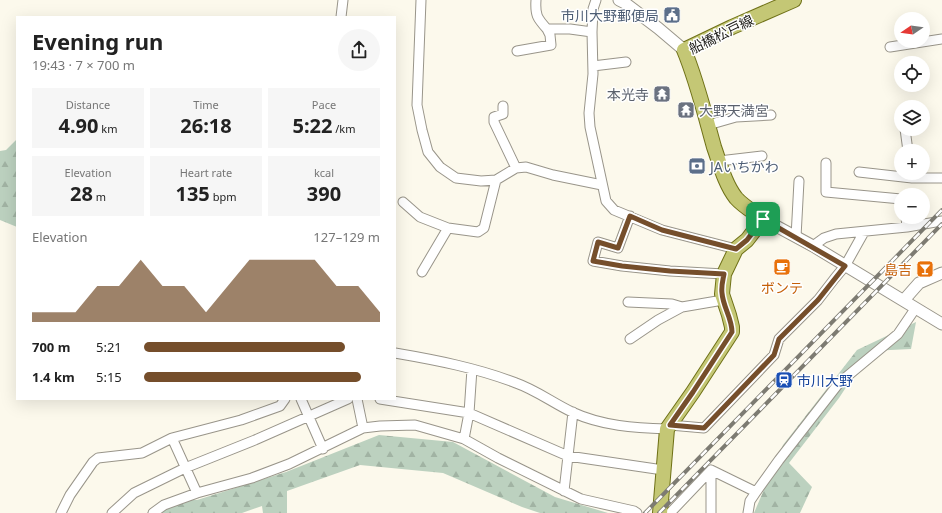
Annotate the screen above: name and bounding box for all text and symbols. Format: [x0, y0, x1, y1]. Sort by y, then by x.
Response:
public building icon: 市川大野郵便局 [662, 5, 682, 25]
place label: 市川大野郵便局 [561, 6, 659, 25]
street label: 船橋松戸線 [685, 10, 757, 58]
north arrow [894, 12, 930, 48]
map controls [894, 12, 930, 224]
text: Evening run [32, 26, 163, 56]
button: share [338, 29, 380, 71]
text: 19:43 · 7 × 700 m [32, 56, 135, 74]
button: locate [894, 56, 930, 92]
temple icon: 本光寺 [652, 84, 672, 104]
place label: 本光寺 [607, 85, 649, 104]
text: Distance [66, 97, 110, 112]
text: Time [193, 97, 219, 112]
text: Pace [312, 97, 336, 112]
temple icon: 大野天満宮 [676, 100, 696, 120]
button: layers [894, 100, 930, 136]
place label: 大野天満宮 [699, 101, 769, 120]
text: 4.90 [59, 112, 98, 139]
text: 26:18 [180, 112, 232, 139]
text: 5:22 [292, 112, 332, 139]
text: km [98, 121, 117, 136]
text: /km [332, 121, 356, 136]
button: + [894, 144, 930, 180]
bank icon: JAいちかわ [687, 156, 707, 176]
place label: JAいちかわ [708, 157, 779, 176]
text: Elevation [65, 165, 111, 180]
text: Heart rate [180, 165, 232, 180]
text: kcal [314, 165, 334, 180]
text: 28 [70, 180, 93, 207]
text: 135 [175, 180, 210, 207]
text: 390 [307, 180, 341, 207]
button: − [894, 188, 930, 224]
text: m [93, 189, 106, 204]
text: bpm [210, 189, 237, 204]
pin [746, 202, 780, 236]
icon: arrive [752, 208, 774, 230]
text: Elevation [32, 228, 88, 246]
text: 127–129 m [313, 228, 380, 246]
cafe icon: ボンテ [772, 257, 792, 277]
bar icon: 島吉 [915, 259, 935, 279]
place label: 島吉 [884, 260, 912, 279]
place label: ボンテ [761, 278, 803, 297]
text: 700 m [32, 338, 70, 356]
text: 5:21 [96, 338, 122, 356]
text: 1.4 km [32, 368, 75, 386]
text: 5:15 [96, 368, 122, 386]
station icon: 市川大野 [774, 370, 794, 390]
place label: 市川大野 [797, 371, 853, 390]

